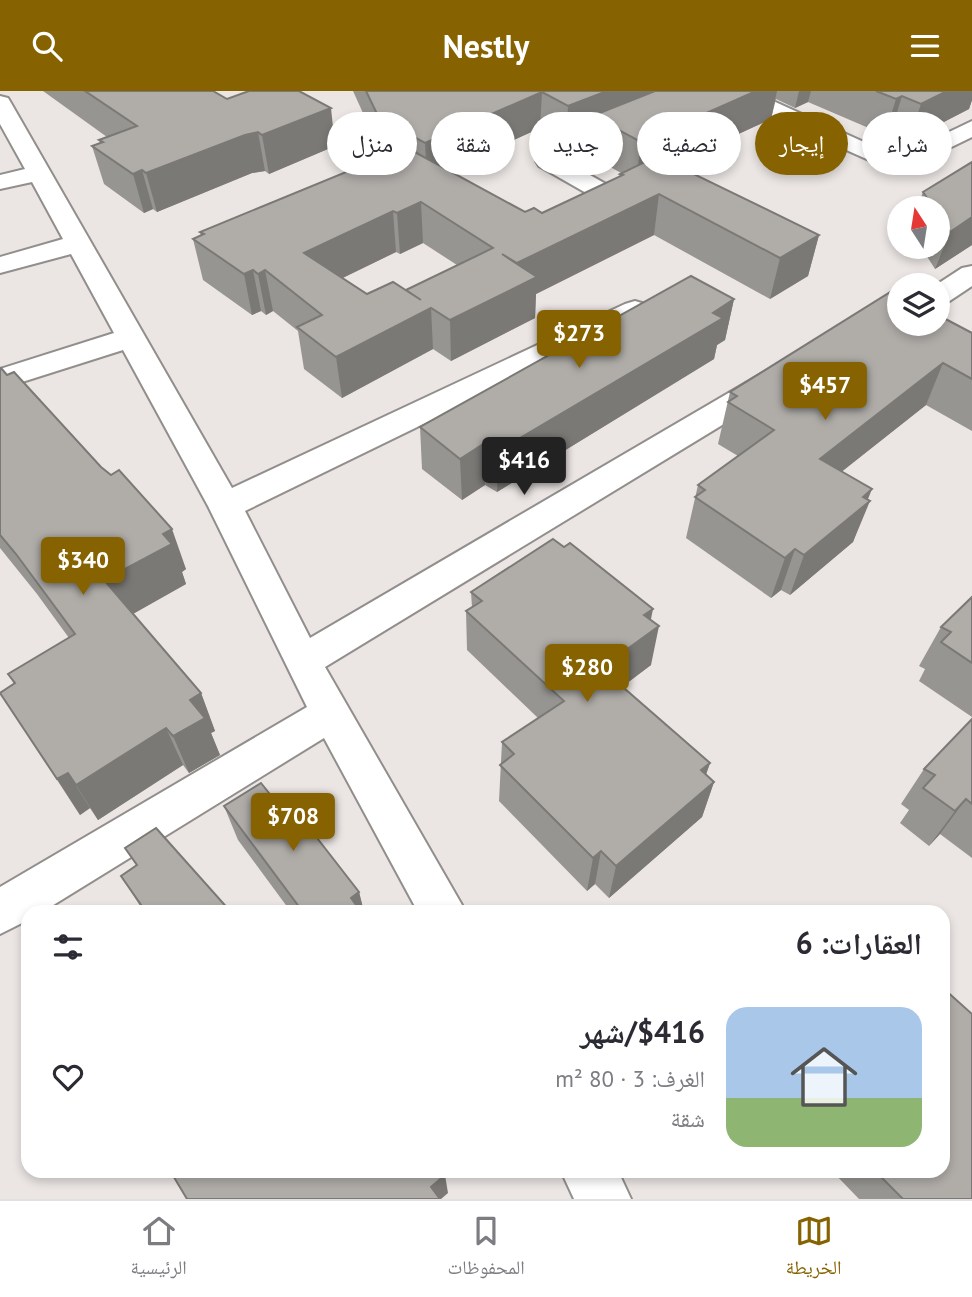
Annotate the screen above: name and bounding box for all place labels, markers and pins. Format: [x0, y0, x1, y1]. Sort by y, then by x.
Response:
pin: $273 [538, 310, 620, 370]
pin: $457 [784, 363, 866, 422]
pin: $416 [483, 437, 565, 497]
pin: $340 [42, 538, 124, 597]
pin: $280 [546, 645, 628, 704]
pin: $708 [252, 793, 334, 853]

